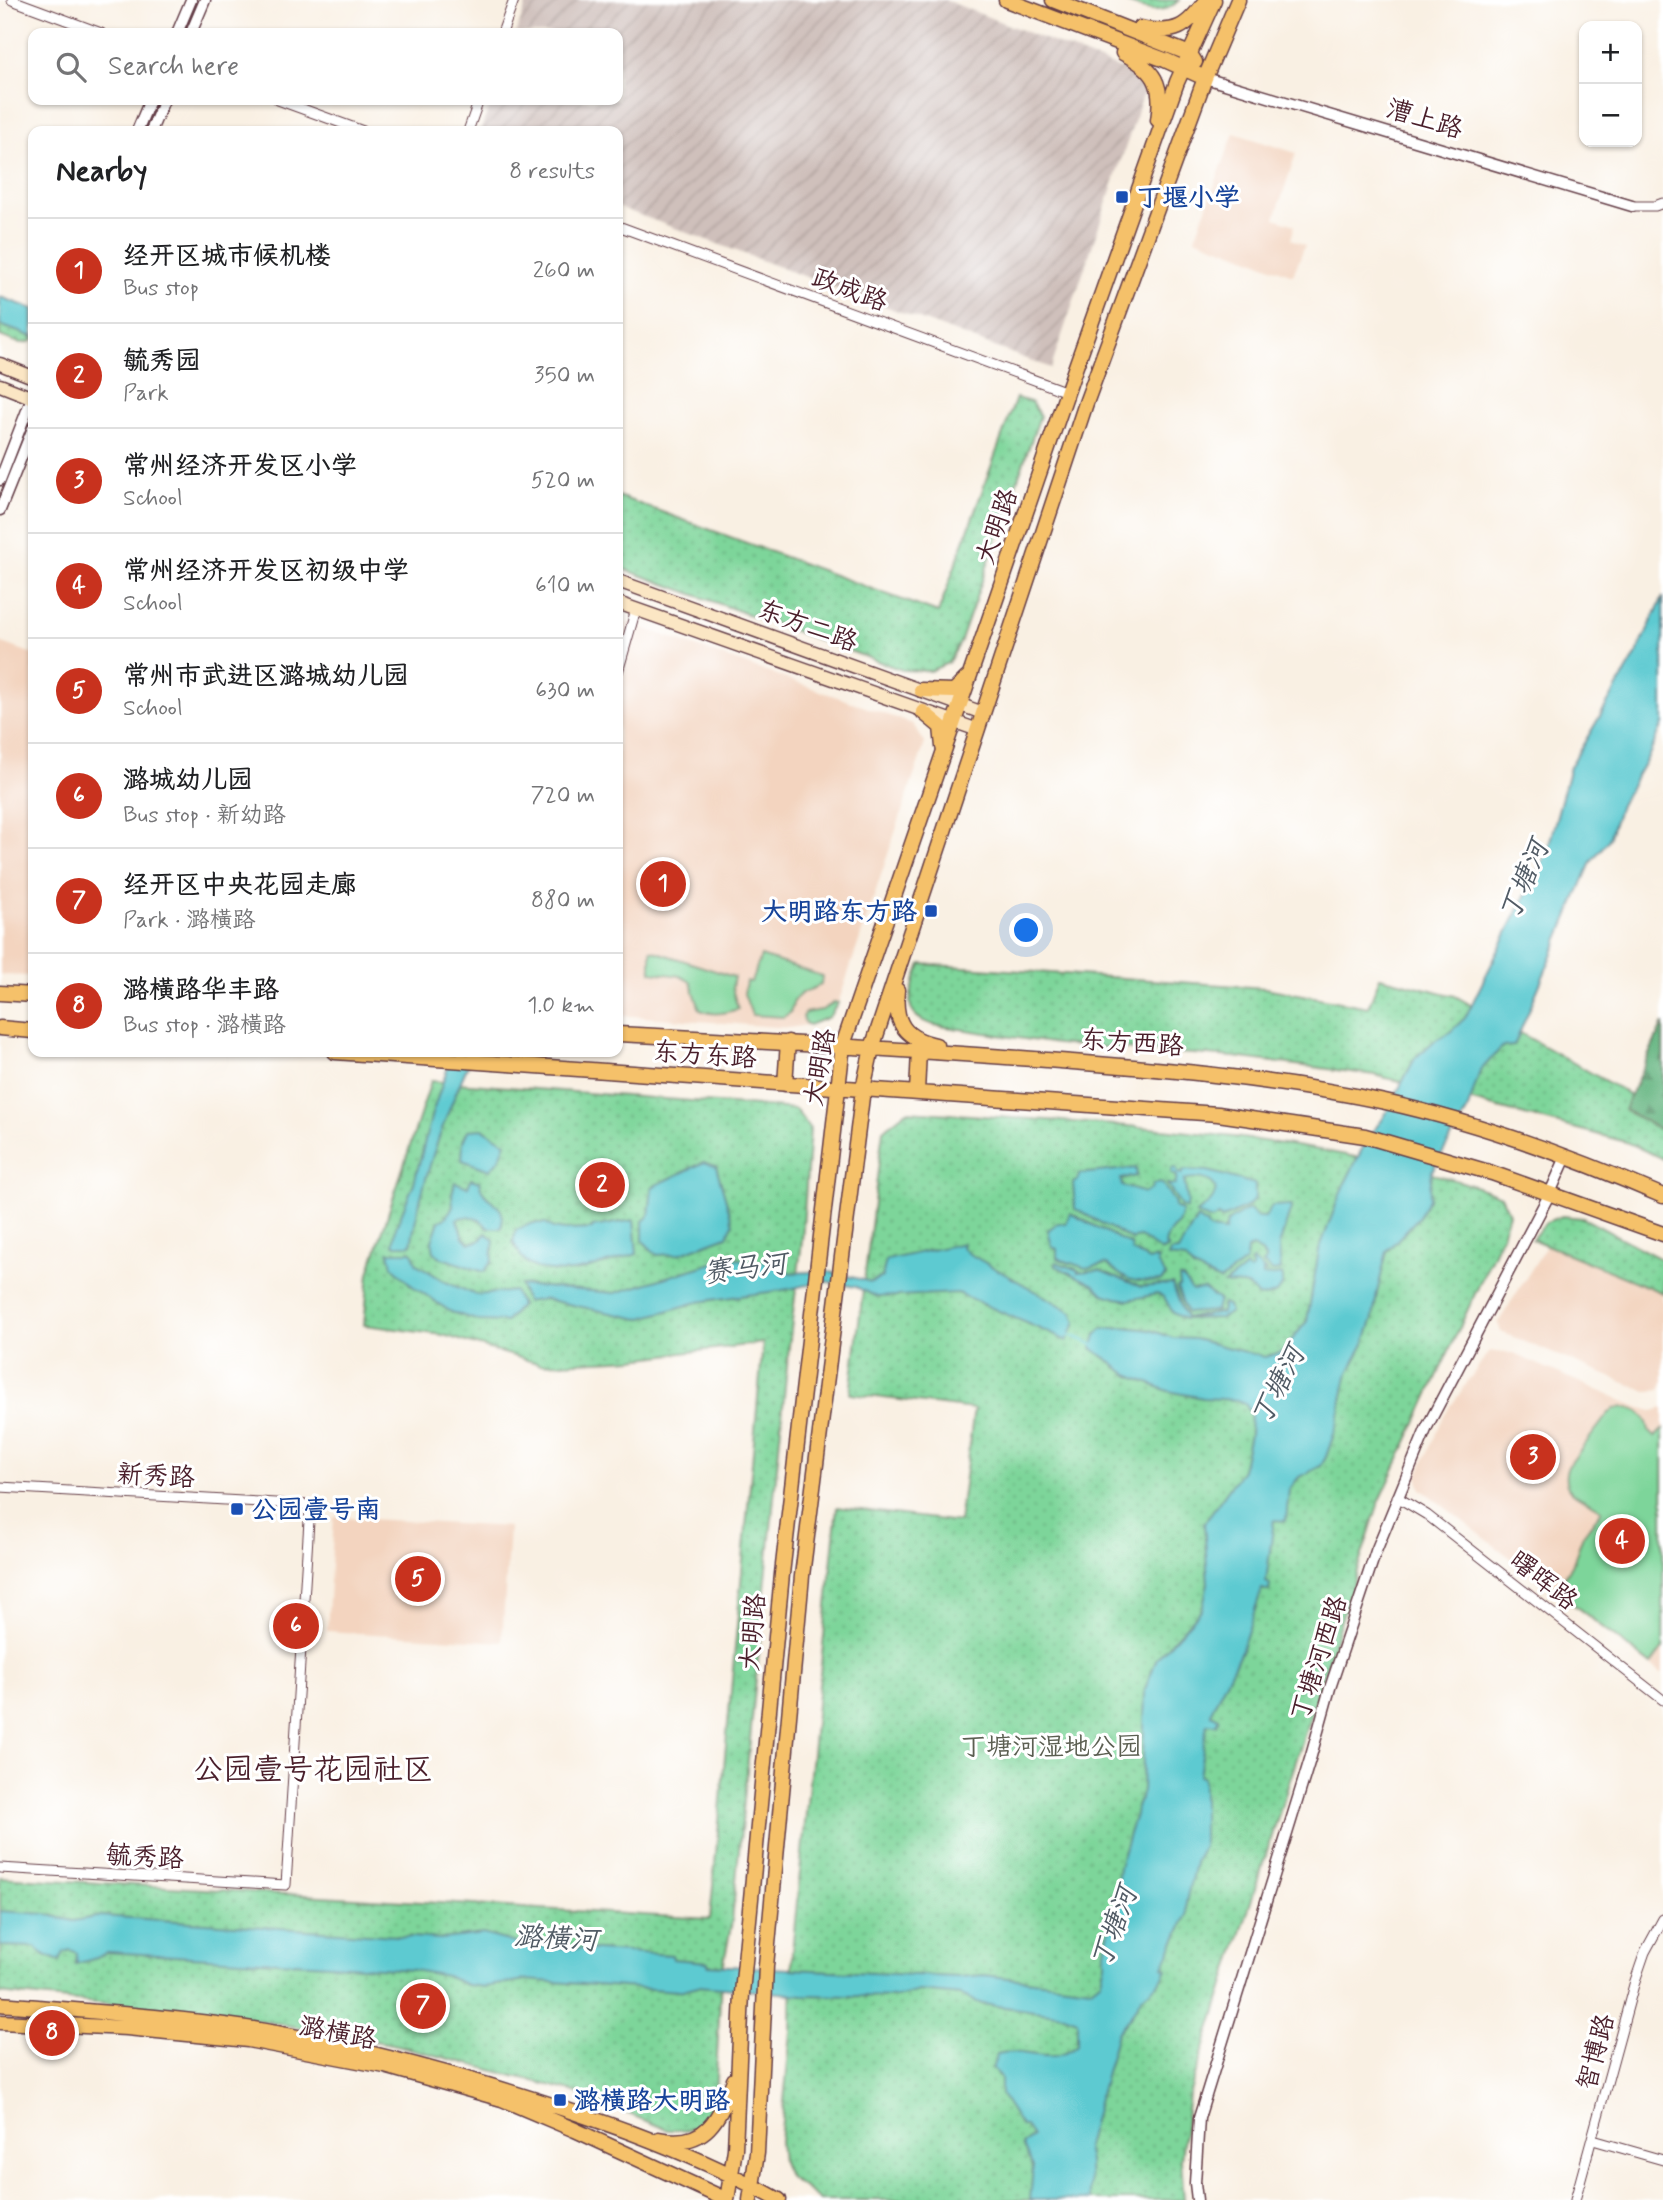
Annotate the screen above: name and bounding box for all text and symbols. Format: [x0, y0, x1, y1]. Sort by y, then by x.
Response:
map controls [1579, 21, 1642, 147]
button: + [1579, 21, 1642, 84]
search box [28, 28, 623, 105]
icon: search [52, 48, 90, 86]
text: Search here [108, 50, 239, 84]
button: − [1579, 84, 1642, 147]
street label: 漕上路 [1382, 92, 1467, 148]
text: Nearby [56, 152, 147, 191]
text: 8 results [509, 157, 595, 187]
place label: 丁堰小学 [1136, 182, 1240, 216]
marker: 丁堰小学 [1114, 189, 1130, 205]
text: 经开区城市候机楼 [123, 240, 331, 274]
text: 1 [74, 256, 84, 286]
text: 260 m [533, 256, 595, 286]
street label: 政成路 [807, 262, 892, 320]
text: Bus stop [123, 274, 199, 304]
text: 毓秀园 [123, 345, 201, 379]
text: 2 [73, 361, 85, 391]
text: 350 m [534, 361, 595, 391]
text: Park [123, 379, 169, 409]
text: 常州经济开发区小学 [123, 450, 357, 484]
text: 3 [74, 466, 84, 496]
text: 520 m [531, 466, 595, 496]
text: School [123, 484, 183, 514]
street label: 大明路 [969, 484, 1027, 569]
text: 常州经济开发区初级中学 [123, 555, 409, 589]
text: 4 [72, 571, 86, 601]
text: 610 m [535, 571, 595, 601]
text: School [123, 589, 183, 619]
street label: 东方二路 [753, 593, 862, 661]
text: 常州市武进区潞城幼儿园 [123, 660, 409, 694]
text: 5 [72, 676, 86, 706]
text: 630 m [535, 676, 595, 706]
text: School [123, 694, 183, 724]
text: 潞城幼儿园 [123, 764, 253, 798]
text: 6 [73, 781, 85, 811]
text: 720 m [531, 781, 595, 811]
text: Bus stop · 新幼路 [123, 801, 286, 831]
water label: 丁塘河 [1492, 831, 1560, 927]
pin: 1 [640, 858, 686, 910]
text: 经开区中央花园走廊 [123, 869, 357, 903]
text: 7 [72, 886, 86, 916]
text: 880 m [531, 886, 595, 916]
place label: 大明路东方路 [761, 896, 917, 930]
marker: 大明路东方路 [923, 903, 939, 919]
text: Park · 潞横路 [123, 906, 255, 936]
your location [1009, 913, 1043, 947]
text: 潞横路华丰路 [123, 974, 279, 1008]
text: 8 [73, 991, 85, 1021]
text: 1.0 km [527, 991, 595, 1021]
text: Bus stop · 潞横路 [123, 1011, 286, 1041]
street label: 东方西路 [1079, 1023, 1185, 1065]
street label: 大明路 [797, 1026, 844, 1109]
street label: 东方东路 [652, 1035, 758, 1077]
pin: 2 [579, 1159, 625, 1211]
water label: 赛马河 [701, 1246, 793, 1293]
water label: 丁塘河 [1244, 1337, 1317, 1432]
pin: 3 [1510, 1431, 1556, 1483]
street label: 新秀路 [116, 1458, 196, 1496]
place label: 公园壹号南 [251, 1494, 381, 1528]
marker: 公园壹号南 [229, 1501, 245, 1517]
pin: 4 [1599, 1515, 1645, 1567]
street label: 曙晖路 [1502, 1544, 1584, 1619]
pin: 5 [395, 1553, 441, 1605]
street label: 大明路 [734, 1592, 774, 1673]
street label: 丁塘河西路 [1284, 1592, 1356, 1726]
pin: 6 [273, 1600, 319, 1652]
park label: 丁塘河湿地公园 [960, 1731, 1142, 1765]
district label: 公园壹号花园社区 [193, 1751, 433, 1790]
street label: 毓秀路 [105, 1839, 185, 1877]
water label: 丁塘河 [1084, 1878, 1148, 1974]
water label: 潞横河 [513, 1919, 603, 1960]
pin: 7 [400, 1980, 446, 2032]
pin: 8 [29, 2007, 75, 2059]
street label: 潞横路 [296, 2010, 379, 2058]
street label: 智博路 [1570, 2010, 1623, 2095]
place label: 潞横路大明路 [574, 2085, 730, 2119]
marker: 潞横路大明路 [552, 2092, 568, 2108]

